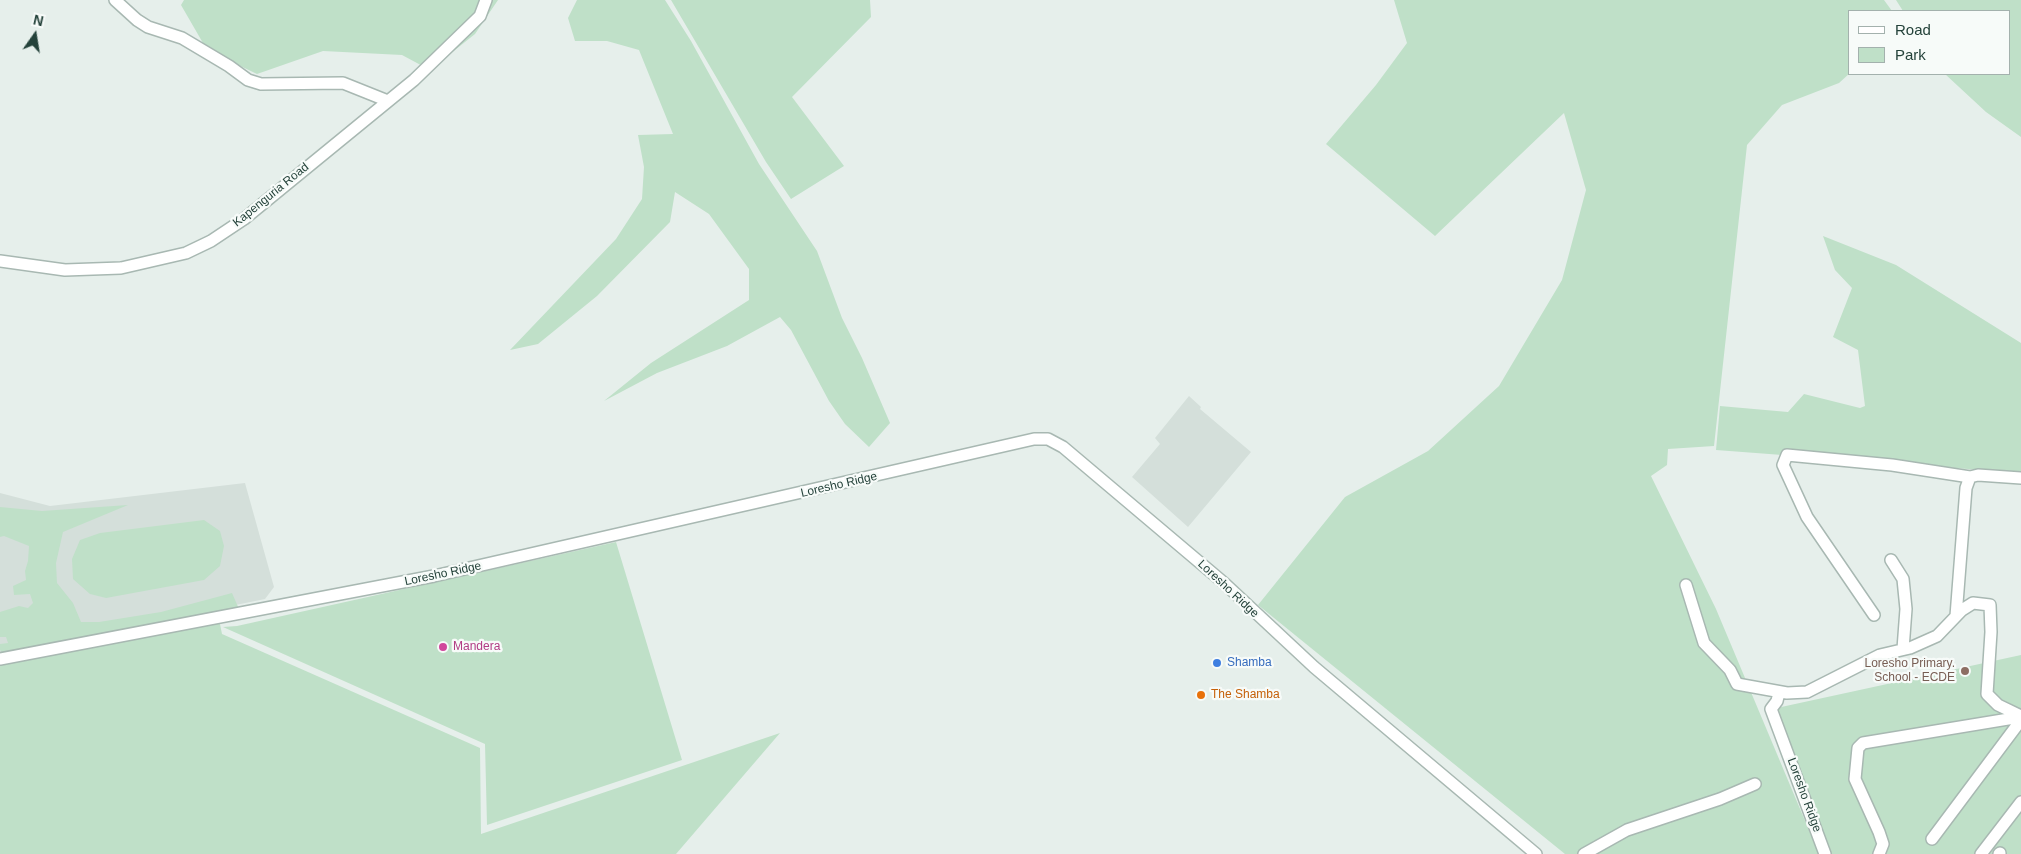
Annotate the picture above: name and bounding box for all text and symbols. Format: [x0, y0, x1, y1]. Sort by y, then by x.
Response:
north arrow [10, 10, 60, 60]
legend [1848, 10, 2011, 75]
text: N [32, 11, 45, 29]
text: Road [1895, 21, 1931, 38]
text: Park [1895, 46, 1926, 63]
street label: Kapenguria Road [230, 160, 312, 230]
street label: Loresho Ridge [799, 469, 879, 501]
street label: Loresho Ridge [1195, 557, 1261, 621]
street label: Loresho Ridge [403, 559, 483, 589]
place label: Mandera [453, 640, 500, 654]
marker: Mandera [437, 641, 449, 653]
place label: Shamba [1227, 656, 1272, 670]
marker: Shamba [1211, 657, 1223, 669]
place label: Loresho Primary. School - ECDE [1865, 657, 1955, 685]
marker: Loresho Primary. School - ECDE [1959, 665, 1971, 677]
place label: The Shamba [1211, 688, 1280, 702]
marker: The Shamba [1195, 689, 1207, 701]
street label: Loresho Ridge [1784, 756, 1824, 834]

